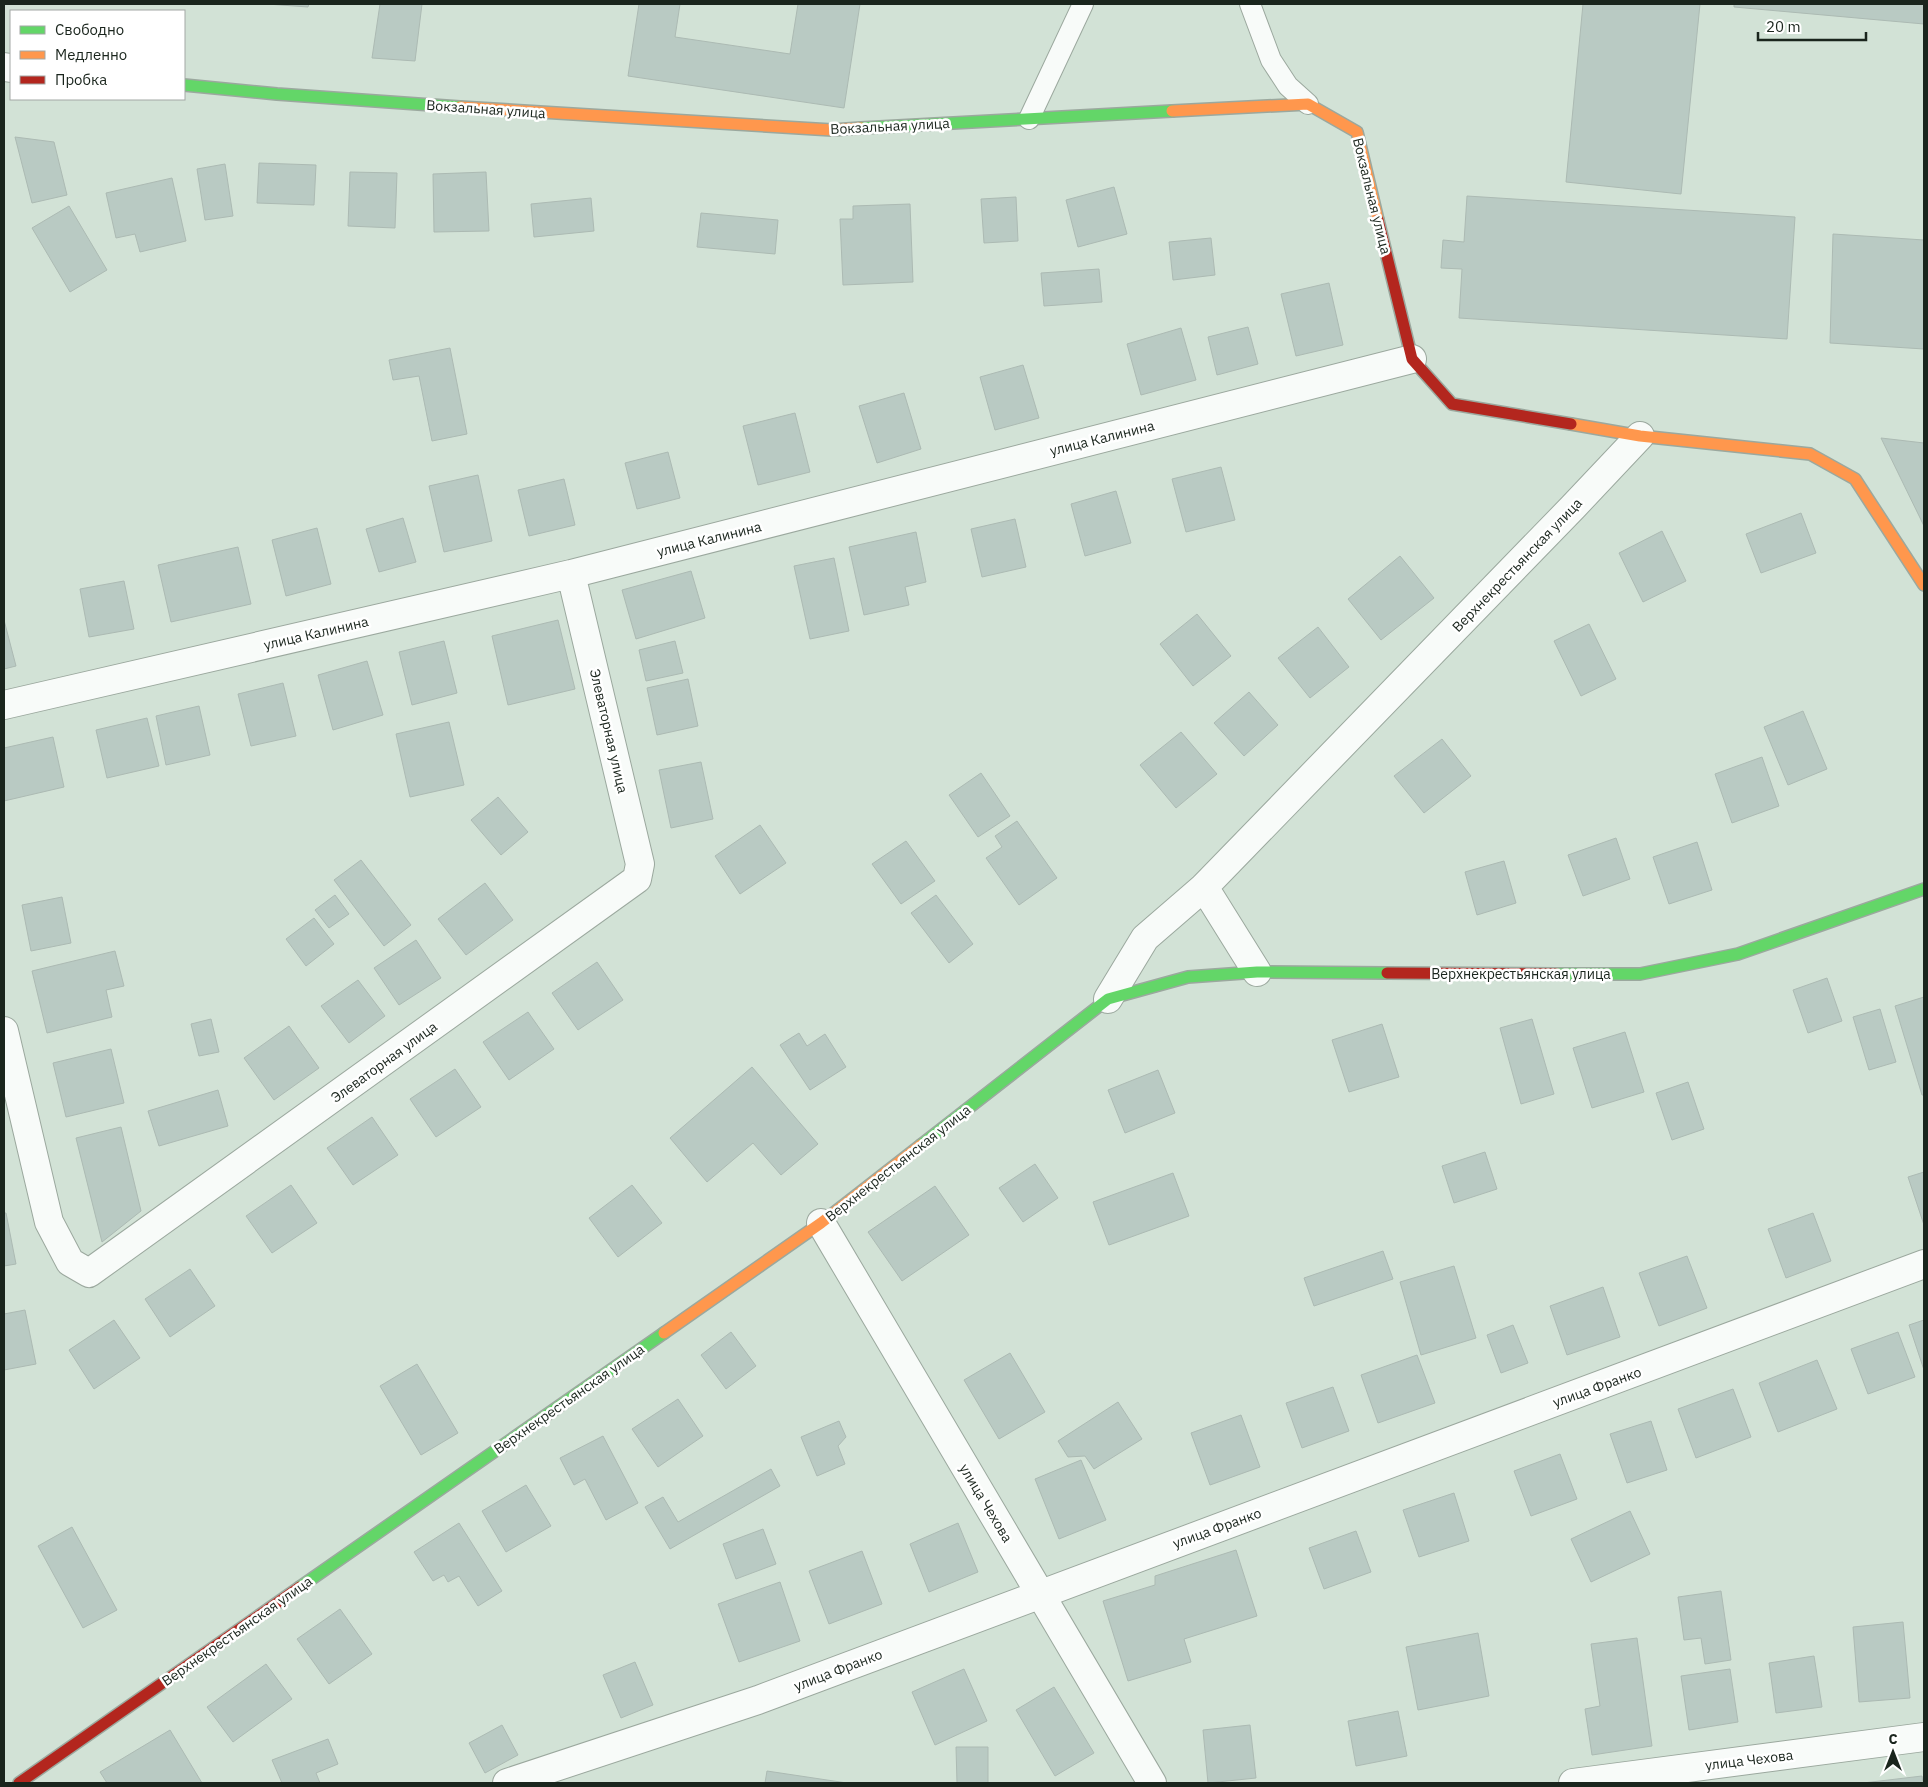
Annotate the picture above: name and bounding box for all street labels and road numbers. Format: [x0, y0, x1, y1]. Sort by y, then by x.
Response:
street label: Вокзальная улица [426, 96, 547, 122]
street label: Вокзальная улица [830, 114, 951, 138]
street label: Вокзальная улица [1349, 136, 1395, 257]
street label: улица Калинина [1048, 416, 1157, 460]
street label: Верхнекрестьянская улица [1448, 494, 1586, 636]
street label: улица Калинина [655, 517, 764, 561]
street label: улица Калинина [262, 612, 371, 654]
street label: Элеваторная улица [586, 667, 632, 795]
street label: Верхнекрестьянская улица [1431, 965, 1611, 983]
street label: Элеваторная улица [327, 1017, 441, 1107]
street label: Верхнекрестьянская улица [822, 1100, 975, 1225]
street label: Верхнекрестьянская улица [490, 1340, 648, 1458]
street label: улица Франко [1550, 1363, 1644, 1411]
street label: улица Чехова [955, 1460, 1017, 1546]
street label: улица Франко [1170, 1504, 1264, 1552]
street label: Верхнекрестьянская улица [158, 1572, 316, 1690]
street label: улица Франко [791, 1645, 885, 1695]
street label: улица Чехова [1704, 1746, 1795, 1774]

